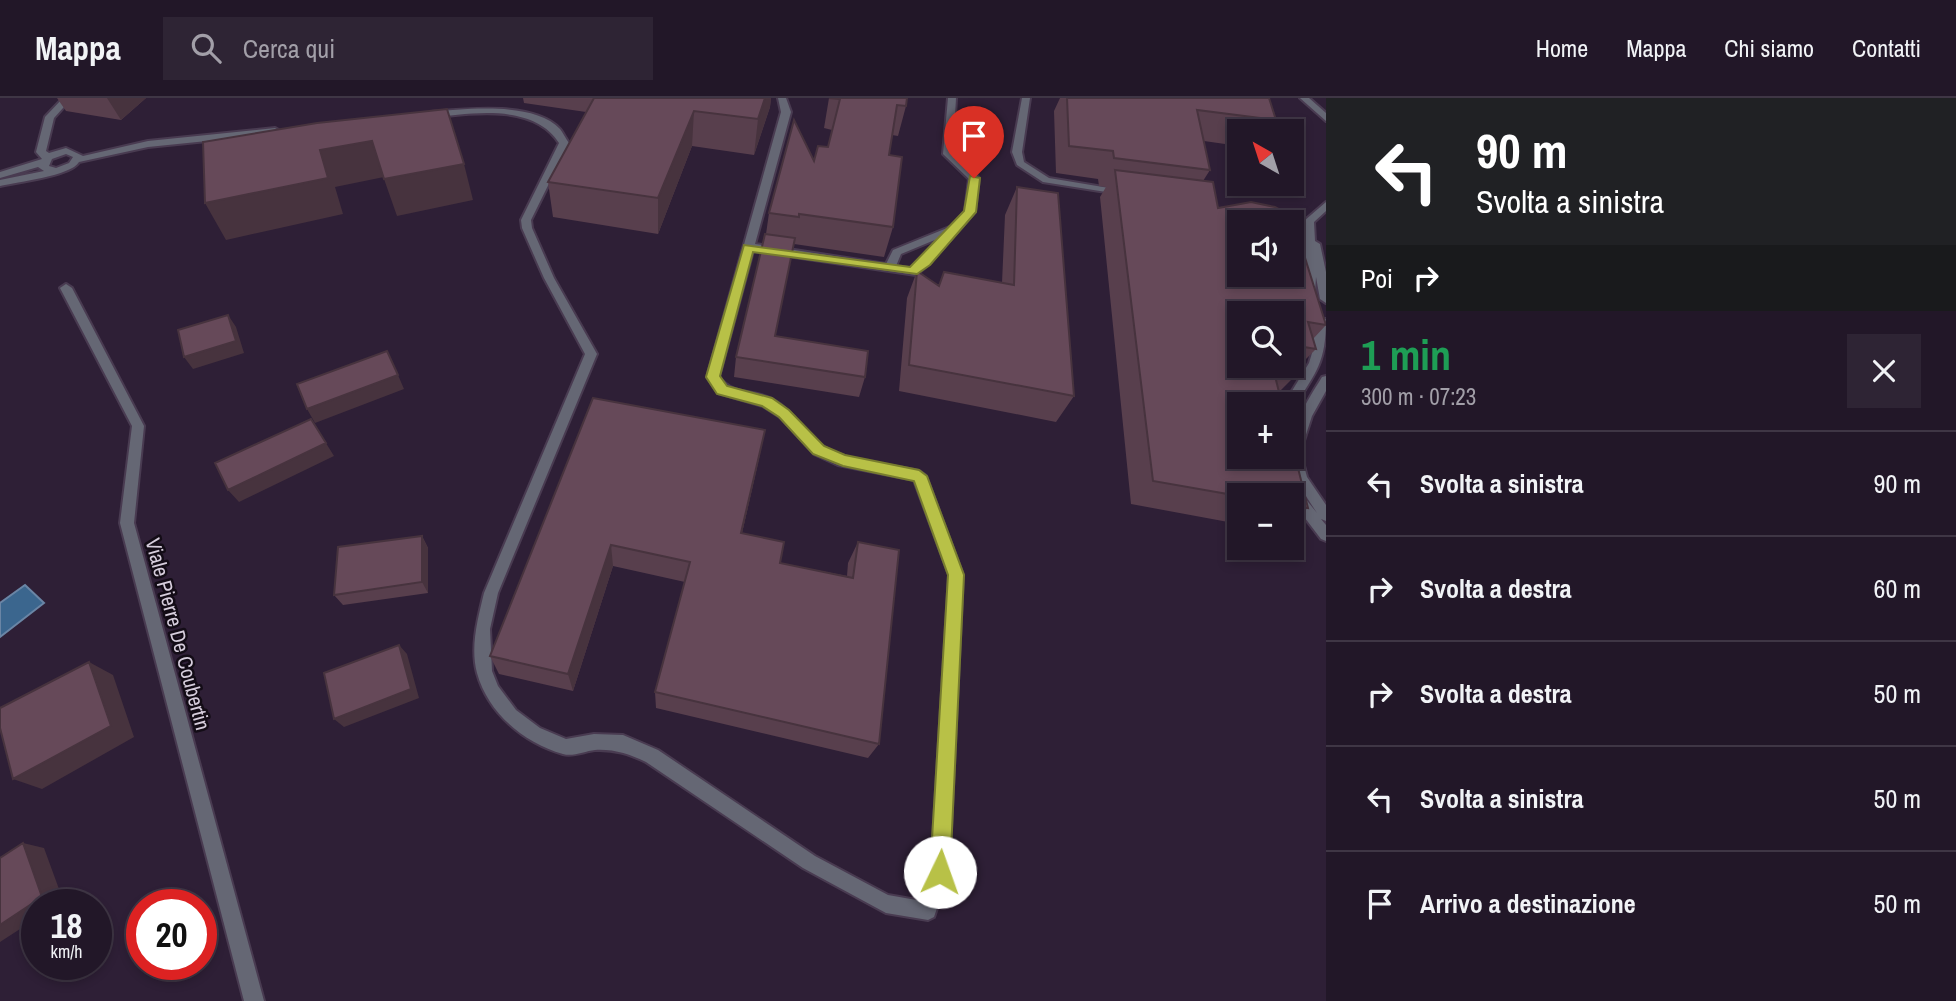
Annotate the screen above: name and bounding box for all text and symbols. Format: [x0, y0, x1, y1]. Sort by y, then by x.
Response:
search box [163, 17, 653, 80]
text: Mappa [35, 26, 121, 70]
icon: search [187, 29, 225, 67]
text: Cerca qui [243, 31, 335, 66]
text: Home [1536, 32, 1588, 64]
text: Mappa [1626, 32, 1686, 64]
text: Chi siamo [1724, 32, 1814, 64]
text: Contatti [1852, 32, 1921, 64]
pin [944, 106, 1004, 178]
icon: arrive [955, 117, 993, 155]
text: 90 m [1476, 117, 1568, 183]
north arrow [1227, 119, 1304, 196]
map controls [1227, 119, 1304, 560]
icon: left [1361, 126, 1452, 217]
text: Svolta a sinistra [1476, 180, 1664, 223]
button: sound [1227, 210, 1304, 287]
icon: right [1407, 259, 1445, 297]
text: Poi [1361, 261, 1393, 296]
button: search [1227, 301, 1304, 378]
text: 1 min [1361, 327, 1451, 383]
button: close [1847, 334, 1921, 408]
text: 300 m · 07:23 [1361, 381, 1476, 412]
button: + [1227, 392, 1304, 469]
icon: left [1361, 465, 1399, 503]
text: Svolta a sinistra [1420, 466, 1584, 501]
text: 90 m [1874, 466, 1921, 501]
button: − [1227, 483, 1304, 560]
street label: Viale Pierre De Coubertin [138, 535, 218, 733]
icon: right [1361, 570, 1399, 608]
text: Svolta a destra [1420, 571, 1572, 606]
text: 60 m [1874, 571, 1921, 606]
icon: right [1361, 675, 1399, 713]
text: Svolta a destra [1420, 676, 1572, 711]
text: 50 m [1874, 676, 1921, 711]
icon: left [1361, 780, 1399, 818]
text: Svolta a sinistra [1420, 781, 1584, 816]
text: 50 m [1874, 781, 1921, 816]
position arrow [903, 835, 977, 909]
icon: arrive [1361, 885, 1399, 923]
text: Arrivo a destinazione [1420, 886, 1636, 921]
text: 50 m [1874, 886, 1921, 921]
speed limit sign: 20 [126, 889, 217, 980]
text: 18 [51, 902, 82, 949]
text: km/h [51, 939, 83, 964]

